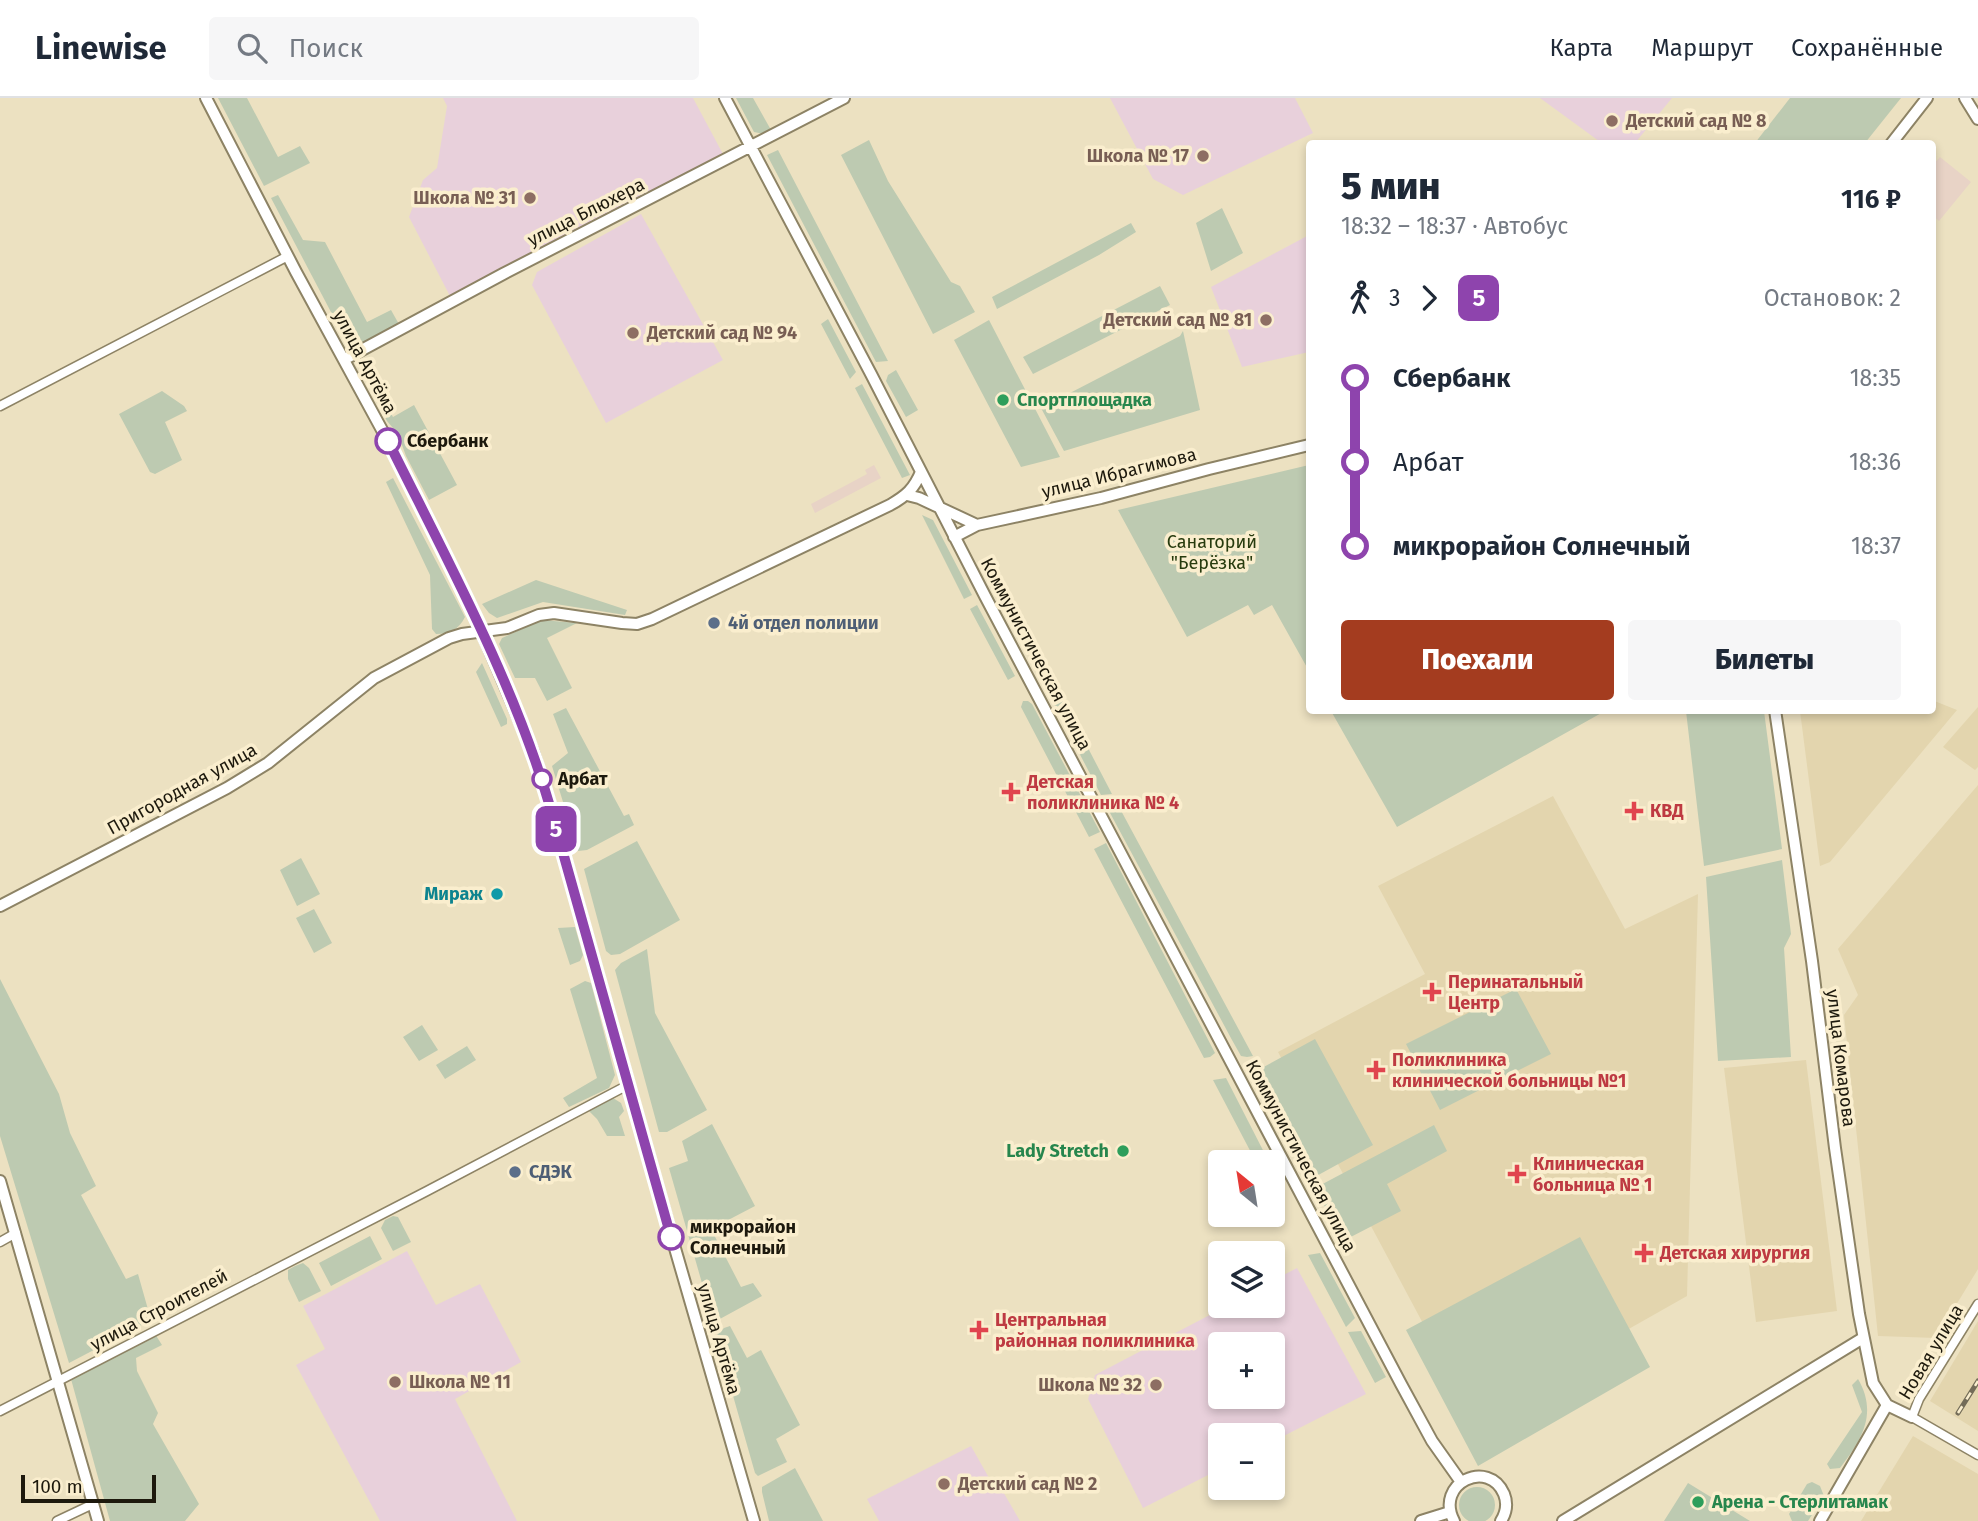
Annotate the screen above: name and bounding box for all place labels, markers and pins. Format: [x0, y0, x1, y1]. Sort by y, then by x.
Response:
place label: Детский сад № 8 [1625, 110, 1767, 132]
marker: Детский сад № 8 [1604, 113, 1620, 129]
place label: Школа № 17 [1087, 145, 1190, 167]
marker: Школа № 17 [1195, 148, 1211, 164]
place label: Школа № 31 [413, 187, 516, 209]
marker: Школа № 31 [522, 190, 538, 206]
place label: Детский сад № 81 [1103, 309, 1252, 331]
marker: Детский сад № 81 [1258, 312, 1274, 328]
place label: Детский сад № 94 [646, 322, 797, 344]
marker: Детский сад № 94 [625, 325, 641, 341]
place label: Спортплощадка [1017, 389, 1152, 411]
marker: Спортплощадка [995, 392, 1011, 408]
marker: Сбербанк [375, 428, 401, 454]
place label: Сбербанк [407, 430, 489, 452]
place label: 4й отдел полиции [728, 612, 879, 634]
marker: 4й отдел полиции [706, 615, 722, 631]
place label: Арбат [557, 768, 608, 790]
marker: Арбат [532, 769, 552, 789]
place label: Детская поликлиника № 4 [1026, 771, 1179, 814]
marker: Детская поликлиника № 4 [1001, 782, 1021, 802]
place label: КВД [1650, 800, 1684, 822]
marker: КВД [1624, 801, 1644, 821]
place label: Мираж [424, 883, 483, 905]
marker: Мираж [489, 886, 505, 902]
place label: Перинатальный Центр [1448, 971, 1584, 1014]
marker: Перинатальный Центр [1422, 982, 1442, 1002]
place label: Поликлиника клинической больницы №1 [1392, 1049, 1626, 1092]
marker: Поликлиника клинической больницы №1 [1366, 1060, 1386, 1080]
place label: Lady Stretch [1006, 1140, 1109, 1162]
marker: Lady Stretch [1115, 1143, 1131, 1159]
place label: Клиническая больница № 1 [1533, 1153, 1652, 1196]
place label: СДЭК [529, 1161, 572, 1183]
marker: СДЭК [507, 1164, 523, 1180]
marker: Клиническая больница № 1 [1507, 1164, 1527, 1184]
place label: микрорайон Солнечный [690, 1216, 796, 1259]
marker: микрорайон Солнечный [658, 1224, 684, 1250]
place label: Детская хирургия [1659, 1242, 1810, 1264]
marker: Детская хирургия [1634, 1243, 1654, 1263]
place label: Центральная районная поликлиника [995, 1309, 1195, 1352]
marker: Центральная районная поликлиника [969, 1320, 989, 1340]
place label: Школа № 11 [409, 1371, 511, 1393]
marker: Школа № 11 [387, 1374, 403, 1390]
place label: Школа № 32 [1038, 1374, 1142, 1396]
marker: Школа № 32 [1148, 1377, 1164, 1393]
place label: Детский сад № 2 [957, 1473, 1097, 1495]
marker: Детский сад № 2 [936, 1476, 952, 1492]
place label: Арена - Стерлитамак [1711, 1491, 1888, 1513]
marker: Арена - Стерлитамак [1690, 1494, 1706, 1510]

